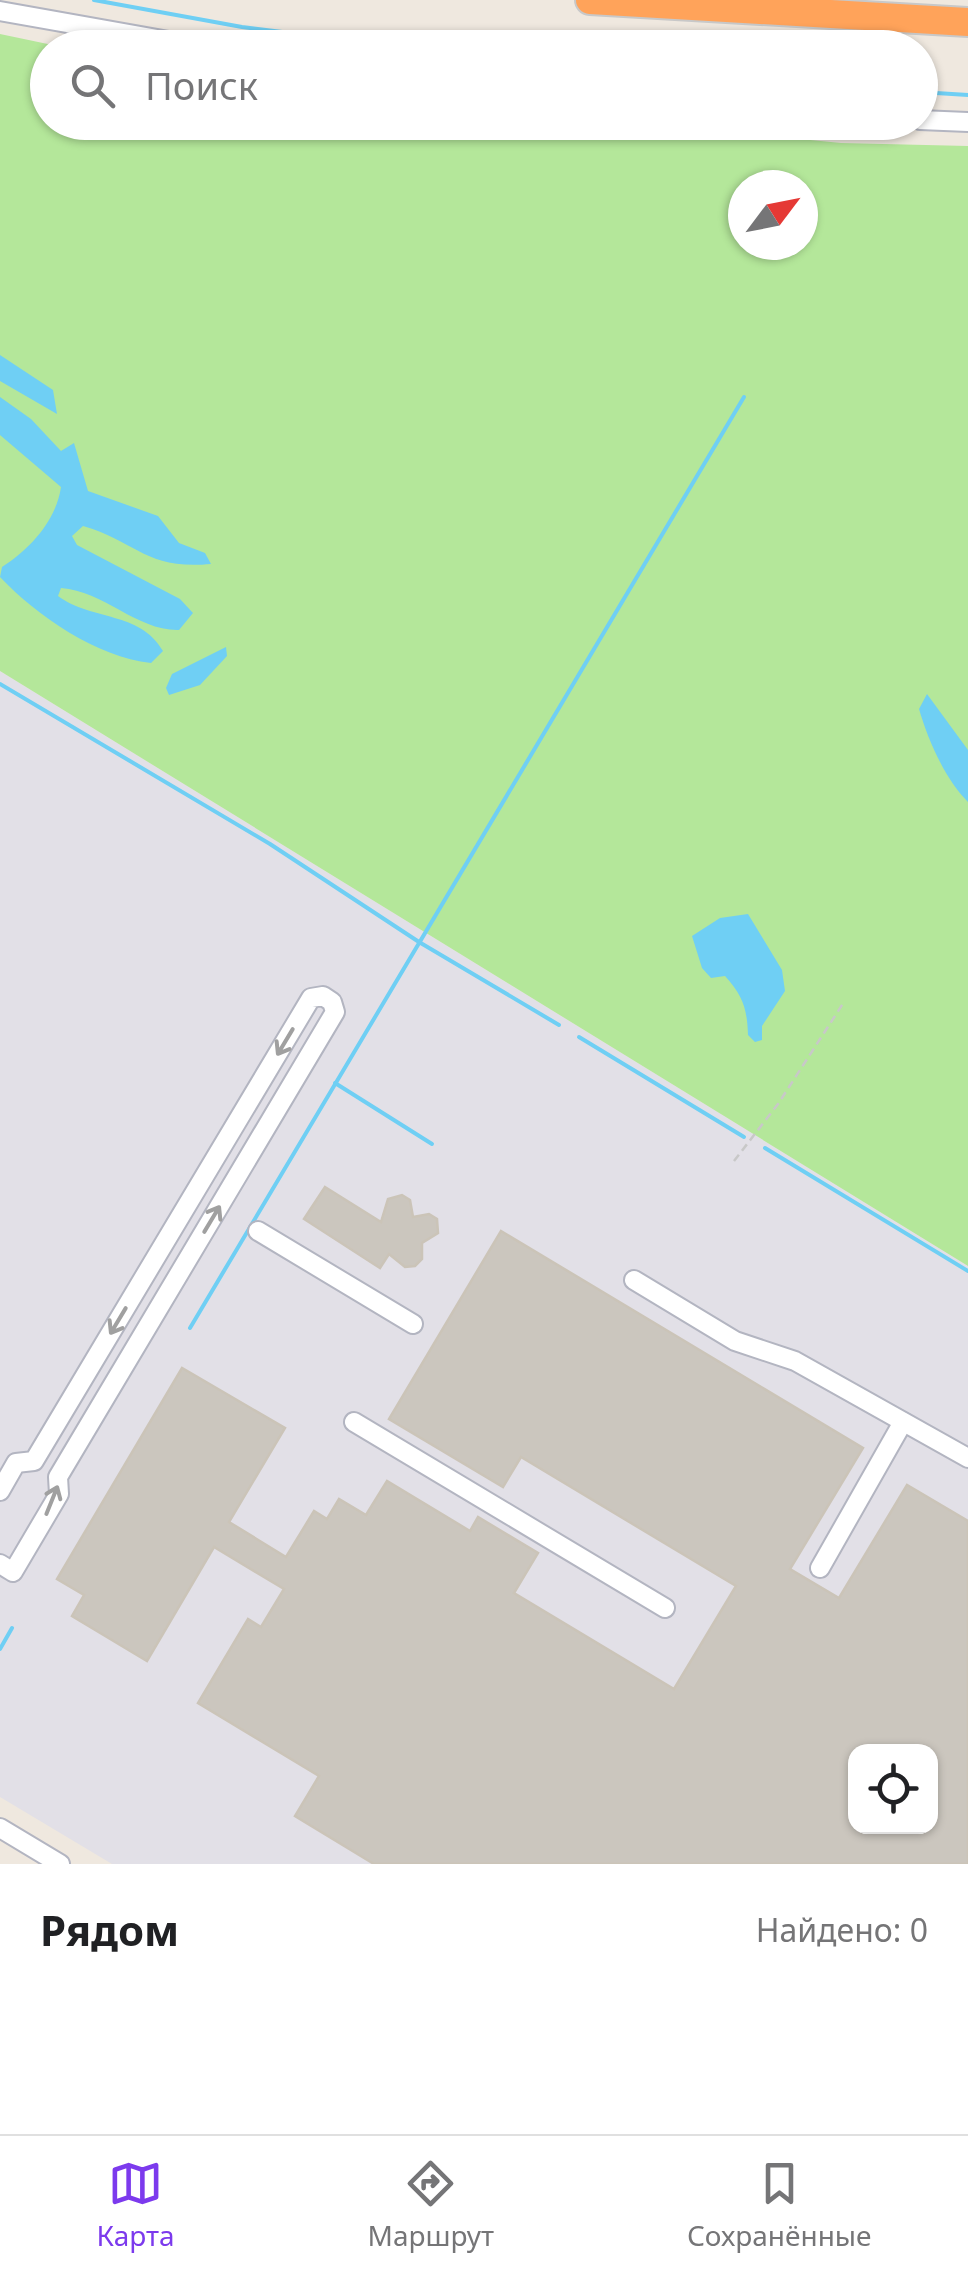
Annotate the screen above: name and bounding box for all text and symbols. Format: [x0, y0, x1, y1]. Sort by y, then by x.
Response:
search box [30, 30, 938, 140]
icon: search [65, 58, 120, 113]
text: Поиск [145, 59, 258, 111]
north arrow [728, 170, 818, 260]
one-way arrow [275, 1027, 295, 1056]
one-way arrow [202, 1205, 222, 1234]
one-way arrow [108, 1306, 128, 1335]
one-way arrow [45, 1485, 63, 1516]
map controls [848, 1744, 938, 1834]
button: locate [848, 1744, 938, 1834]
text: Рядом [40, 1901, 179, 1958]
text: Найдено: 0 [756, 1908, 928, 1951]
tab: Карта [96, 2156, 175, 2254]
tab: Маршрут [368, 2156, 494, 2254]
tab: Сохранённые [687, 2156, 872, 2254]

